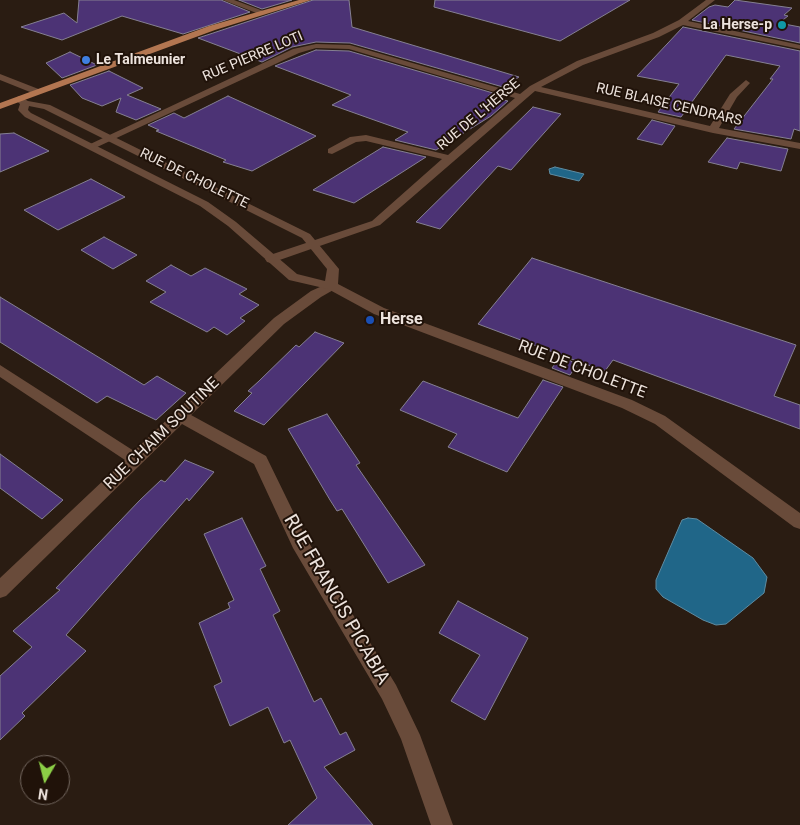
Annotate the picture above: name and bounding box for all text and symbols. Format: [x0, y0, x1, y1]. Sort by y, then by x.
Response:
place label: La Herse-p [703, 17, 772, 33]
marker: La Herse-p [776, 19, 788, 31]
street label: RUE PIERRE LOTI [200, 28, 306, 86]
place label: Le Talmeunier [96, 52, 185, 68]
marker: Le Talmeunier [80, 54, 92, 66]
street label: RUE DE L'HERSE [434, 76, 524, 154]
street label: RUE BLAISE CENDRARS [594, 80, 744, 130]
street label: RUE DE CHOLETTE [137, 145, 251, 213]
place label: Herse [380, 310, 423, 330]
marker: Herse [364, 314, 376, 326]
street label: RUE DE CHOLETTE [515, 337, 649, 403]
street label: RUE CHAIM SOUTINE [100, 374, 224, 494]
street label: RUE FRANCIS PICABIA [278, 511, 394, 689]
north arrow [20, 755, 70, 805]
text: N [37, 785, 49, 802]

